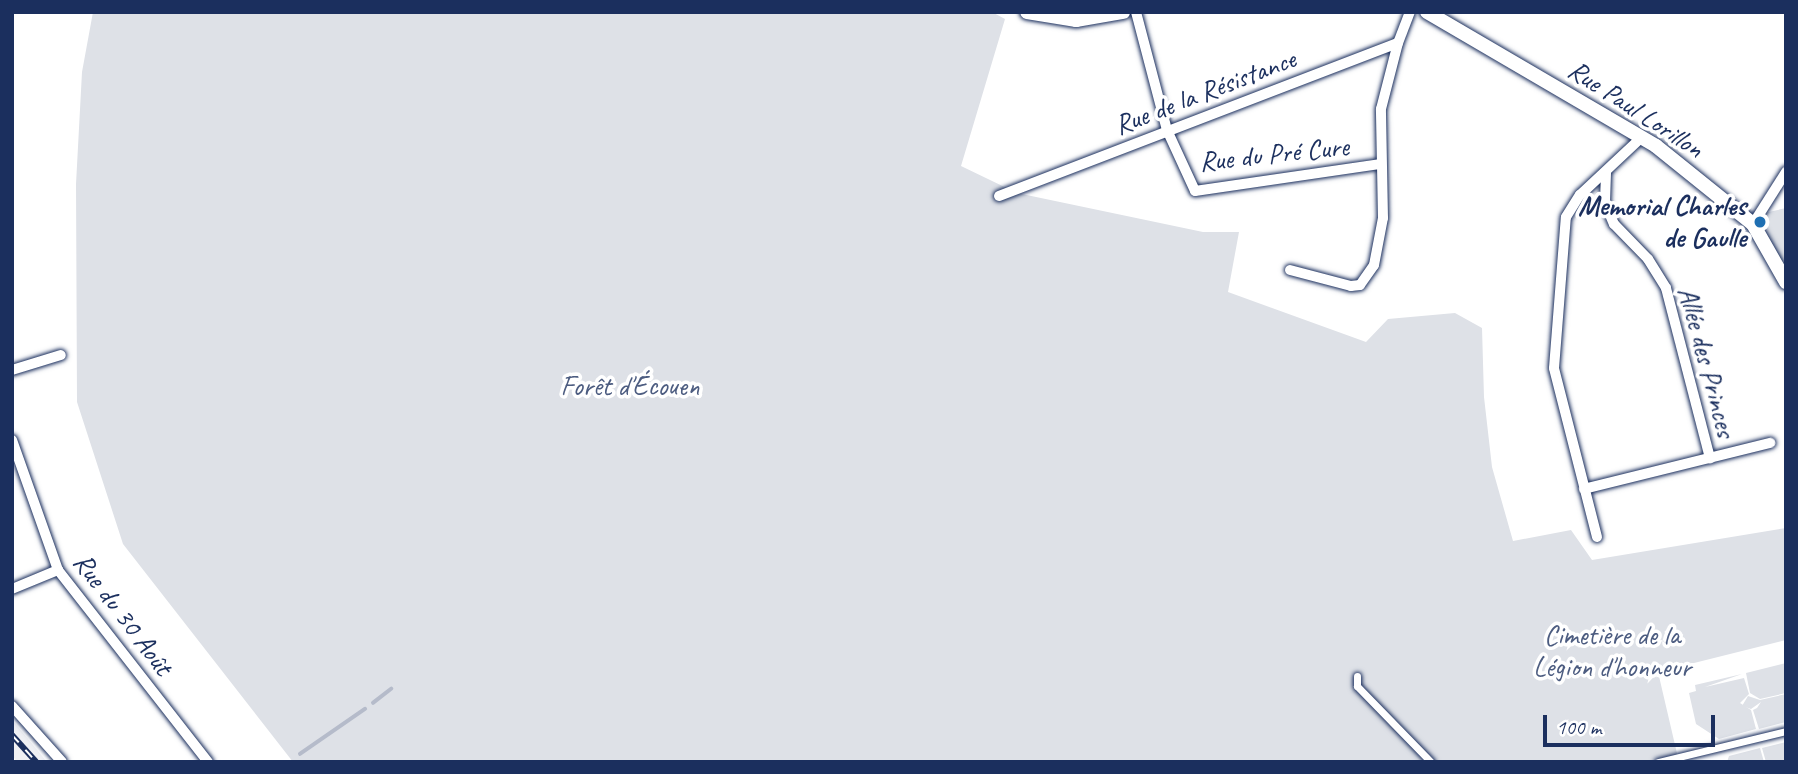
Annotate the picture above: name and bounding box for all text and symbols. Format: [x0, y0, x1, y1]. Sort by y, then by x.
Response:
street label: Rue de la Résistance [1110, 42, 1300, 142]
street label: Rue Paul Lorillon [1562, 53, 1710, 165]
street label: Rue du Pré Cure [1198, 129, 1350, 179]
place label: Memorial Charles de Gaulle [1577, 189, 1746, 255]
marker: Memorial Charles de Gaulle [1752, 214, 1768, 230]
street label: Allée des Princes [1671, 283, 1743, 441]
park label: Forêt d'Écouen [561, 369, 699, 403]
street label: Rue du 30 Août [66, 546, 180, 682]
park label: Cimetière de la Légion d'honneur [1533, 618, 1691, 684]
scale bar [1546, 700, 1717, 744]
text: 100 m [1556, 714, 1601, 740]

